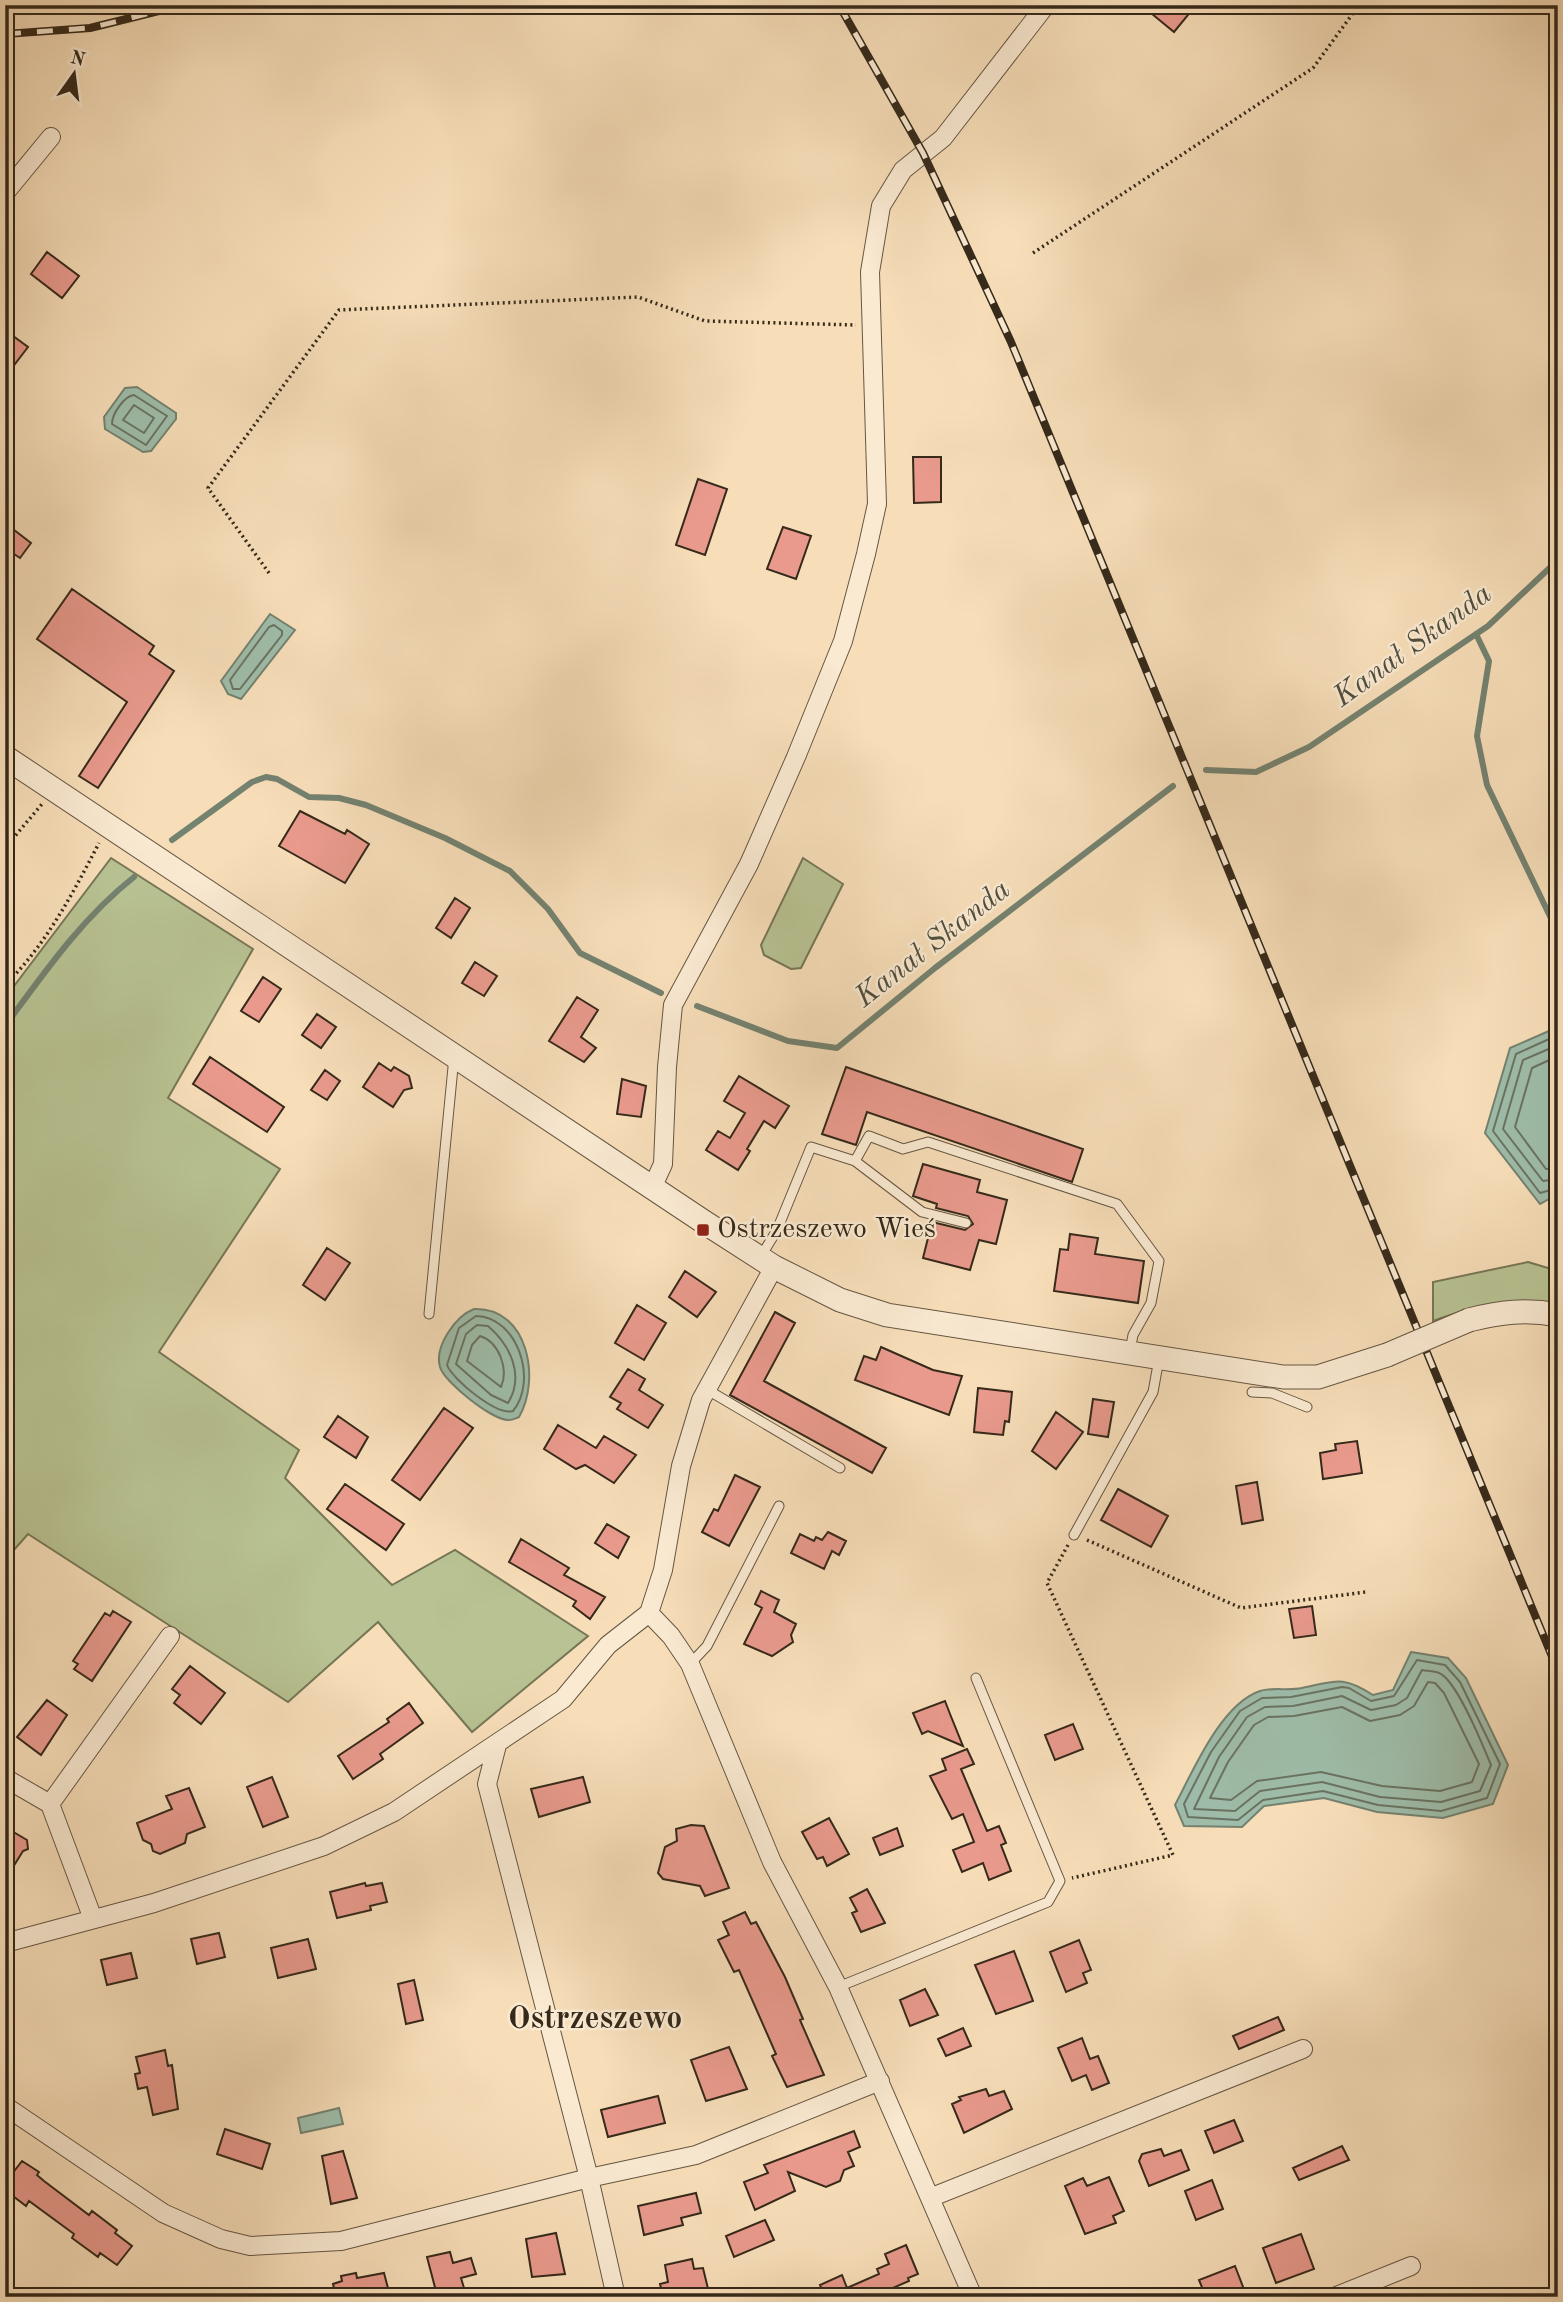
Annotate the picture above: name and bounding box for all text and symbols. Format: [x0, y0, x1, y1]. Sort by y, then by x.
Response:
north arrow [38, 38, 108, 108]
text: N [68, 49, 87, 71]
water label: Kanał Skanda [1327, 579, 1498, 714]
water label: Kanał Skanda [849, 874, 1016, 1014]
place label: Ostrzeszewo Wieś [717, 1216, 936, 1244]
marker: Ostrzeszewo Wieś [695, 1222, 711, 1238]
district label: Ostrzeszewo [508, 2004, 682, 2036]

